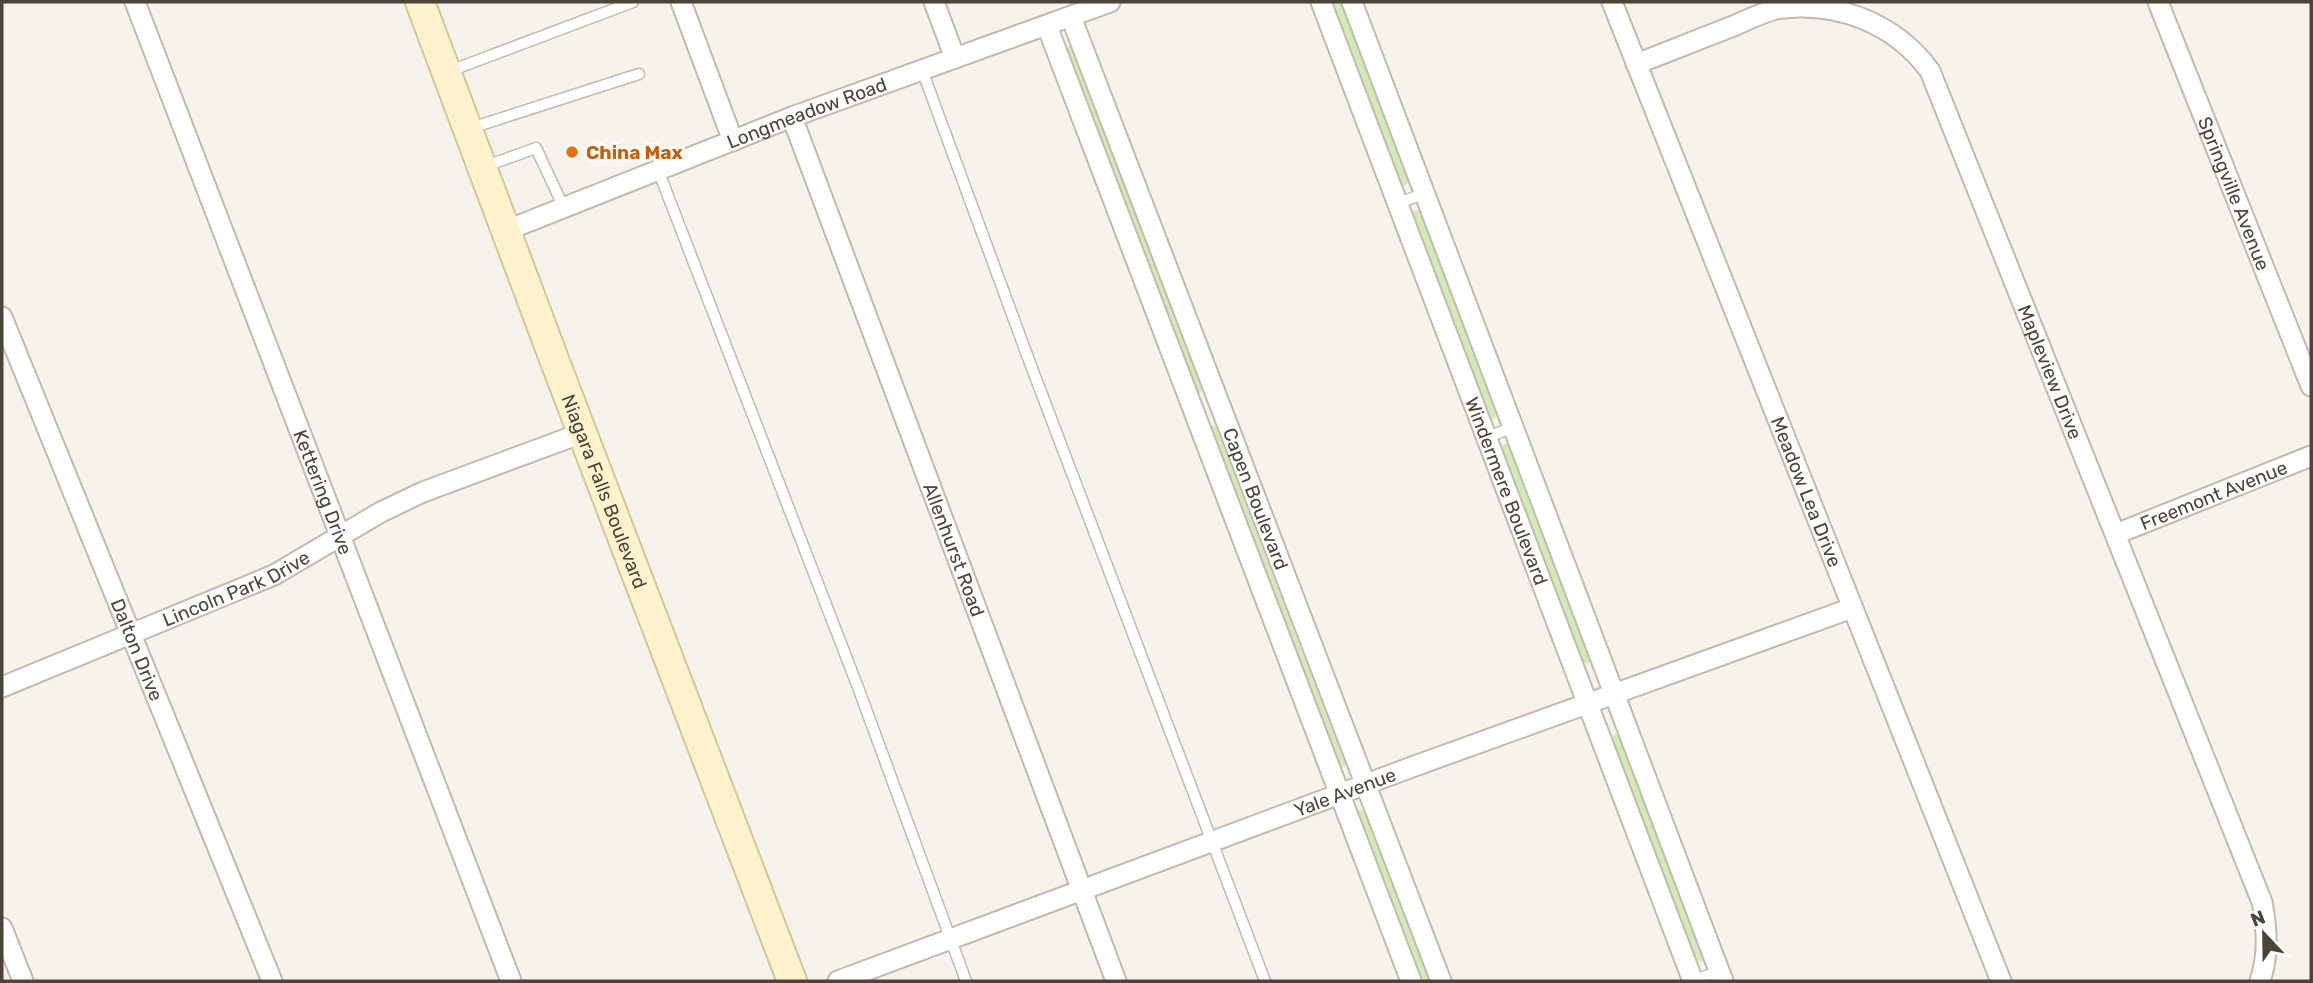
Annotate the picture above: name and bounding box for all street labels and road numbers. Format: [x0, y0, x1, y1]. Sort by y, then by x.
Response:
street label: Longmeadow Road [723, 72, 890, 153]
street label: Springville Avenue [2193, 113, 2275, 274]
street label: Mapleview Drive [2013, 301, 2087, 442]
street label: Niagara Falls Boulevard [557, 391, 652, 592]
street label: Windermere Boulevard [1461, 394, 1553, 588]
street label: Meadow Lea Drive [1766, 413, 1847, 570]
street label: Capen Boulevard [1218, 424, 1294, 573]
street label: Kettering Drive [289, 426, 358, 558]
street label: Freemont Avenue [2137, 455, 2290, 535]
street label: Allenhurst Road [919, 479, 990, 620]
street label: Lincoln Park Drive [159, 545, 314, 631]
street label: Dalton Drive [106, 595, 168, 704]
street label: Yale Avenue [1291, 763, 1399, 821]

